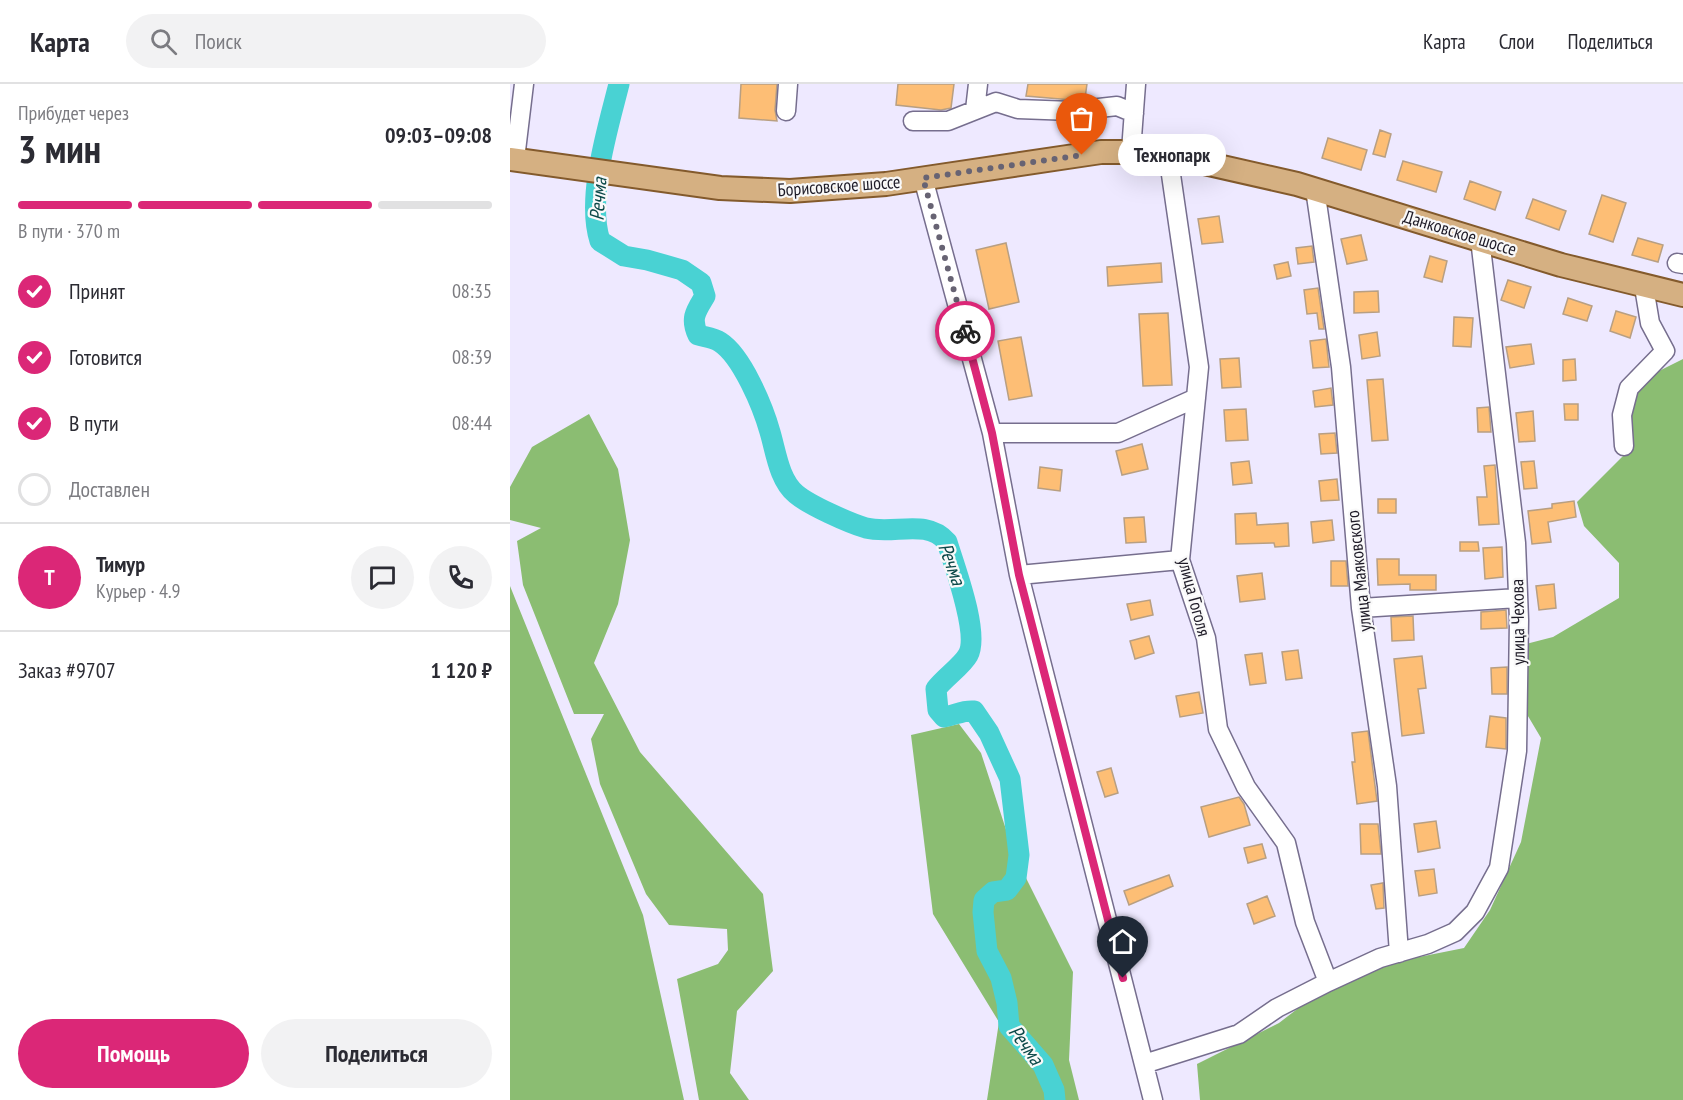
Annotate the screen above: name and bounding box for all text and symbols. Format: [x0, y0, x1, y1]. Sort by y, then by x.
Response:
search box [126, 14, 546, 68]
text: Карта [30, 23, 90, 60]
icon: search [147, 25, 180, 58]
text: Поиск [195, 27, 242, 55]
text: Карта [1423, 28, 1466, 55]
text: Слои [1499, 28, 1534, 55]
text: Поделиться [1567, 28, 1653, 55]
pin [1056, 93, 1107, 155]
text: Прибудет через [18, 100, 129, 126]
icon: bag [1065, 102, 1098, 135]
text: 09:03–09:08 [385, 121, 492, 149]
text: 3 мин [18, 123, 101, 174]
callout: Технопарк [1118, 134, 1226, 176]
text: Технопарк [1134, 142, 1210, 168]
street label: Борисовское шоссе [777, 170, 901, 201]
water label: Речма [584, 176, 613, 221]
street label: Данковское шоссе [1401, 204, 1519, 261]
text: В пути · 370 m [18, 218, 120, 244]
icon: check [18, 275, 51, 308]
text: Принят [69, 277, 125, 305]
text: 08:35 [452, 278, 492, 304]
courier [935, 301, 995, 361]
icon: bike [949, 315, 982, 348]
icon: check [18, 341, 51, 374]
text: Готовится [69, 343, 142, 371]
text: 08:39 [452, 344, 492, 370]
icon: check [18, 407, 51, 440]
text: В пути [69, 409, 119, 437]
text: 08:44 [452, 410, 492, 436]
text: Доставлен [69, 475, 150, 503]
street label: улица Маяковского [1341, 509, 1376, 633]
water label: Речма [932, 539, 972, 590]
button: chat [351, 546, 414, 609]
button: phone [429, 546, 492, 609]
text: Тимур [96, 550, 145, 578]
street label: улица Гоголя [1173, 555, 1216, 639]
text: Т [44, 563, 55, 591]
text: Курьер · 4.9 [96, 578, 181, 604]
street label: улица Чехова [1505, 579, 1530, 665]
text: Заказ #9707 [18, 656, 116, 684]
text: 1 120 ₽ [430, 656, 492, 684]
pin [1097, 916, 1148, 978]
icon: home [1106, 925, 1139, 958]
button: Помощь [18, 1019, 249, 1088]
button: Поделиться [261, 1019, 492, 1088]
water label: Речма [1003, 1020, 1050, 1071]

